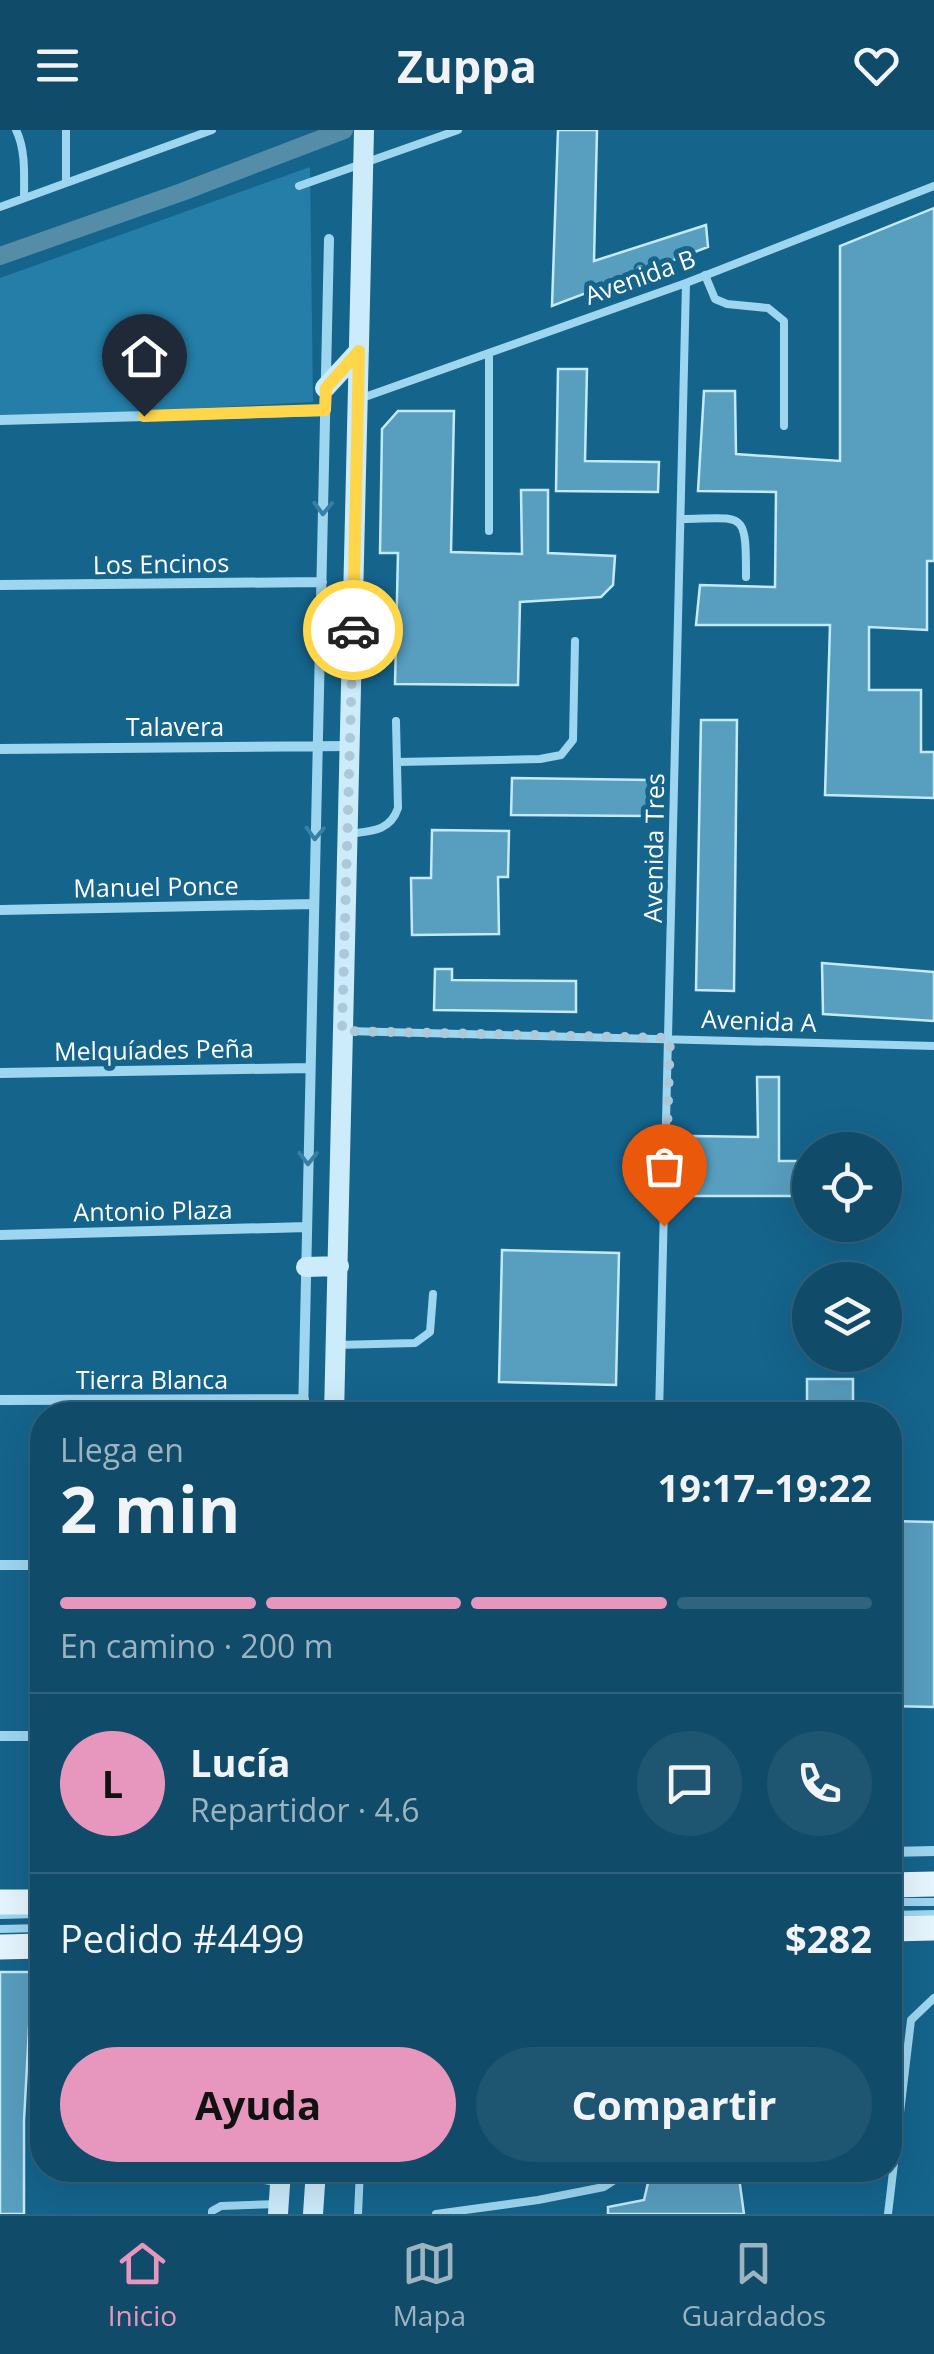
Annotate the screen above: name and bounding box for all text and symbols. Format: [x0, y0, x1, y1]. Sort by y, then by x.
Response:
text: Zuppa [397, 35, 537, 96]
icon: menu [30, 38, 85, 93]
icon: heart [849, 38, 904, 93]
street label: Avenida B [579, 240, 700, 312]
pin [102, 314, 187, 417]
icon: home [117, 329, 172, 384]
one-way arrow [313, 501, 334, 517]
street label: Los Encinos [93, 545, 229, 581]
courier [303, 580, 403, 680]
icon: car [326, 603, 381, 658]
street label: Talavera [126, 709, 224, 743]
street label: Avenida Tres [635, 773, 671, 923]
one-way arrow [305, 825, 326, 841]
street label: Manuel Ponce [73, 868, 239, 904]
street label: Avenida A [701, 1001, 818, 1039]
street label: Melquíades Peña [54, 1030, 254, 1068]
pin [622, 1124, 707, 1227]
map controls [792, 1132, 902, 1372]
button: locate [792, 1132, 902, 1242]
icon: bag [637, 1139, 692, 1194]
one-way arrow [297, 1150, 319, 1166]
street label: Antonio Plaza [73, 1192, 233, 1228]
button: layers [792, 1262, 902, 1372]
street label: Tierra Blanca [76, 1362, 228, 1396]
text: Llega en [60, 1428, 184, 1471]
text: 19:17–19:22 [658, 1461, 872, 1513]
text: 2 min [60, 1464, 240, 1552]
text: En camino · 200 m [60, 1624, 333, 1667]
button: chat [637, 1731, 742, 1836]
button: phone [767, 1731, 872, 1836]
text: Lucía [190, 1736, 291, 1788]
text: L [102, 1757, 123, 1809]
text: Repartidor · 4.6 [190, 1788, 420, 1831]
text: Pedido #4499 [60, 1912, 304, 1964]
text: $282 [785, 1912, 872, 1964]
button: Ayuda [60, 2047, 456, 2162]
button: Compartir [476, 2047, 872, 2162]
tab: Inicio [108, 2236, 177, 2334]
tab: Mapa [393, 2236, 466, 2334]
tab: Guardados [682, 2236, 826, 2334]

